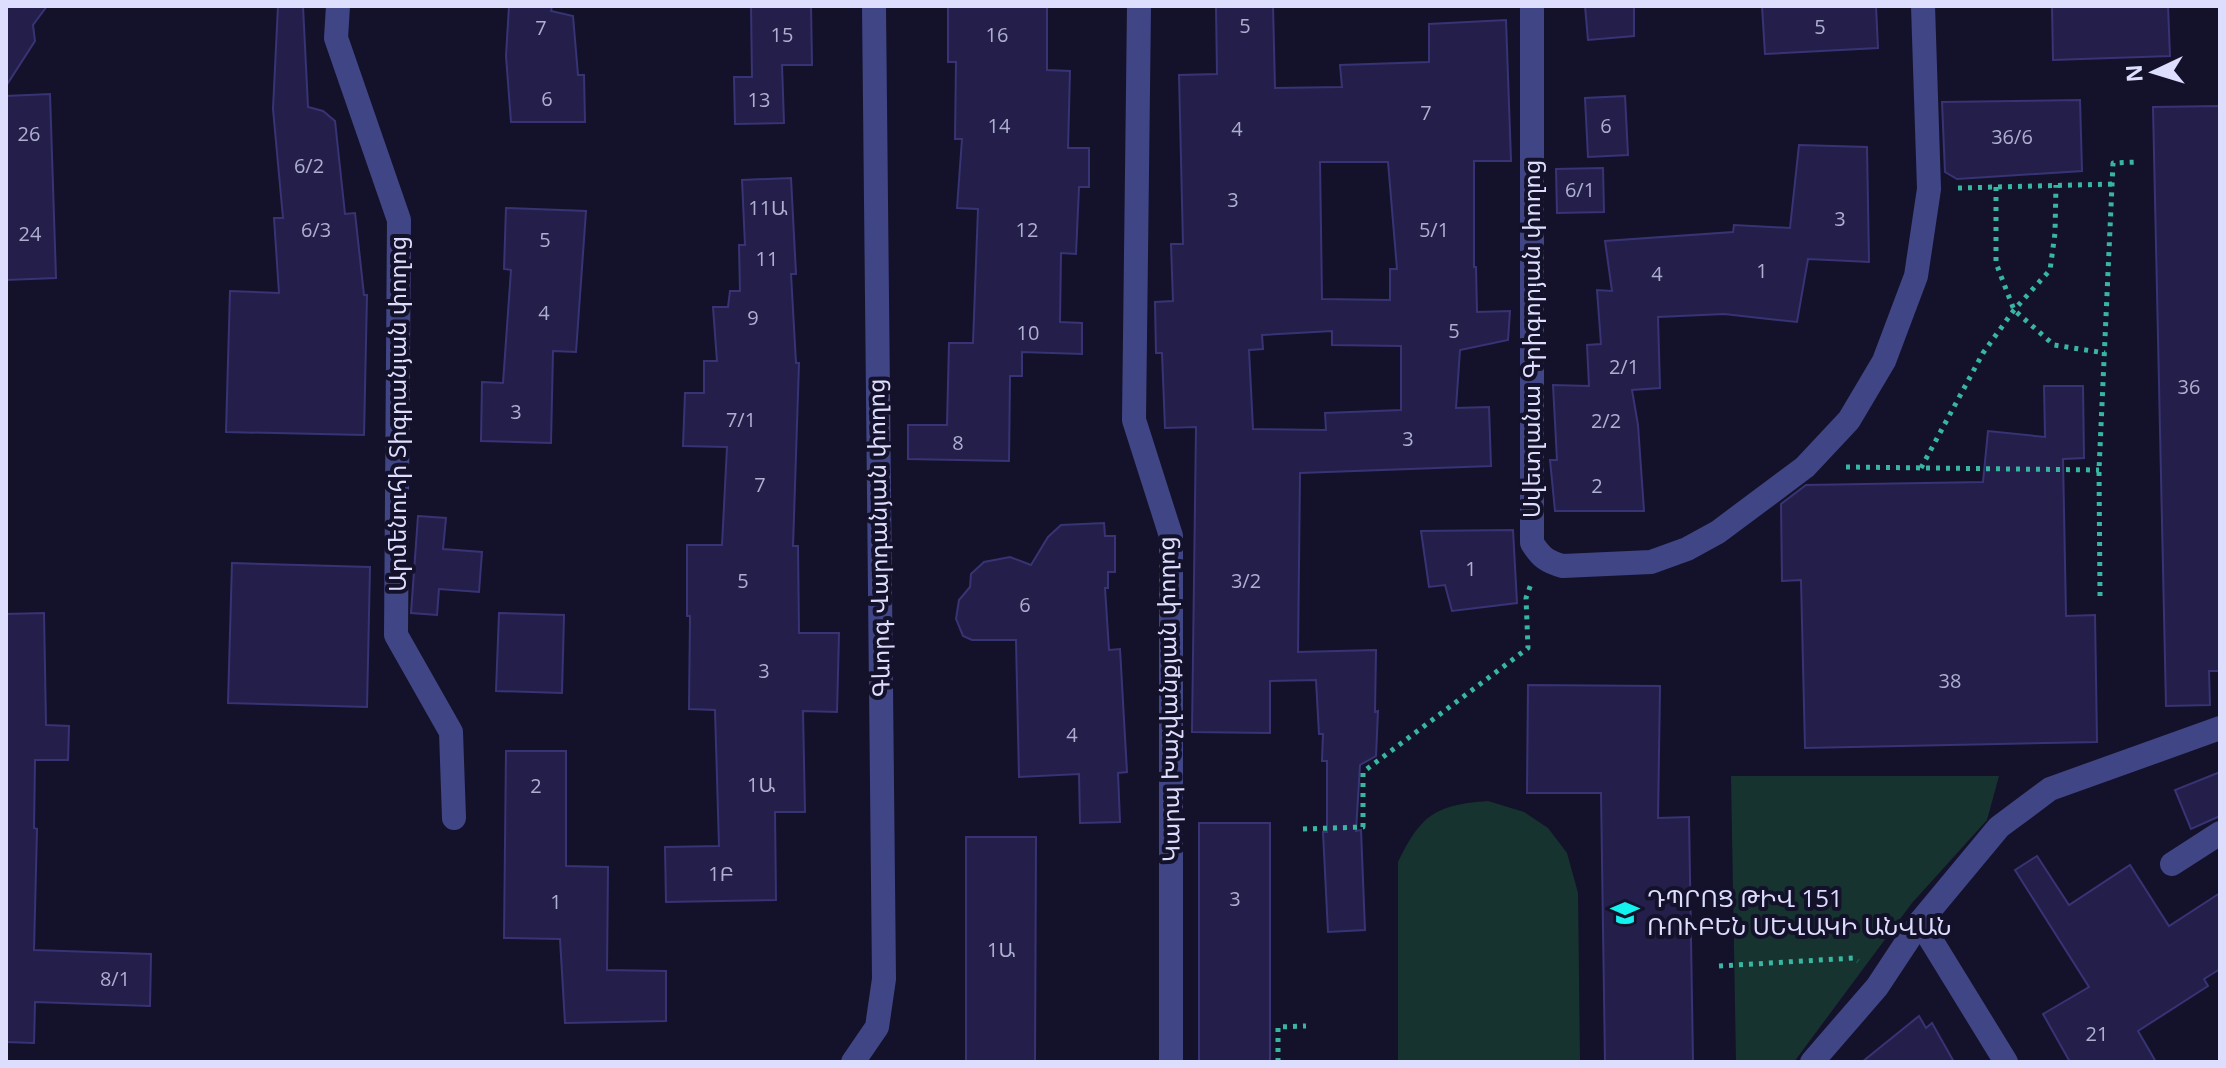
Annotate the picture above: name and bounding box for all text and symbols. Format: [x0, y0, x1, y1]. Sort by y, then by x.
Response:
house number: 5 [1239, 12, 1251, 39]
house number: 5 [1814, 13, 1826, 40]
house number: 7 [535, 14, 547, 41]
house number: 15 [771, 21, 793, 48]
house number: 16 [986, 21, 1008, 48]
north arrow [2114, 32, 2194, 112]
text: N [2117, 63, 2149, 83]
house number: 6 [541, 85, 553, 112]
house number: 13 [748, 86, 770, 113]
house number: 7 [1420, 99, 1432, 126]
house number: 14 [988, 112, 1011, 139]
house number: 6 [1600, 112, 1612, 139]
house number: 4 [1231, 115, 1243, 142]
house number: 26 [18, 120, 40, 147]
house number: 36/6 [1991, 123, 2033, 150]
house number: 6/2 [294, 152, 324, 179]
street label: Սվետլանա Գրիգորյան փողոց [1514, 160, 1547, 518]
house number: 6/1 [1565, 176, 1595, 203]
house number: 3 [1227, 186, 1239, 213]
house number: 11Ա [748, 194, 788, 221]
house number: 3 [1834, 205, 1846, 232]
house number: 6/3 [301, 216, 331, 243]
house number: 12 [1016, 216, 1038, 243]
house number: 5/1 [1419, 216, 1449, 243]
house number: 24 [19, 220, 42, 247]
house number: 5 [539, 226, 551, 253]
street label: Արմենուհի Տիգրանյան փողոց [380, 236, 413, 592]
house number: 11 [756, 245, 778, 272]
house number: 1 [1756, 257, 1768, 284]
house number: 4 [1651, 260, 1663, 287]
house number: 4 [538, 299, 550, 326]
house number: 9 [747, 304, 759, 331]
house number: 5 [1448, 317, 1460, 344]
house number: 10 [1017, 319, 1039, 346]
house number: 2/1 [1609, 353, 1639, 380]
house number: 36 [2178, 373, 2200, 400]
street label: Գևորգ Վարդանյան փողոց [858, 378, 897, 698]
house number: 3 [510, 398, 522, 425]
house number: 7/1 [726, 406, 756, 433]
house number: 2/2 [1591, 407, 1621, 434]
house number: 3 [1402, 425, 1414, 452]
house number: 8 [952, 429, 964, 456]
house number: 7 [754, 471, 766, 498]
house number: 2 [1591, 472, 1603, 499]
street label: Կարպ Խաչվանքյան փողոց [1148, 536, 1187, 862]
house number: 1 [1465, 555, 1477, 582]
house number: 5 [737, 567, 749, 594]
house number: 3/2 [1231, 567, 1261, 594]
house number: 6 [1019, 591, 1031, 618]
house number: 3 [758, 657, 770, 684]
house number: 38 [1939, 667, 1961, 694]
house number: 4 [1066, 721, 1078, 748]
house number: 1Ա [747, 771, 775, 798]
house number: 2 [530, 772, 542, 799]
house number: 1Բ [708, 860, 734, 887]
place label: ԴՊՐՈՑ ԹԻՎ 151 ՌՈՒԲԵՆ ՍԵՎԱԿԻ ԱՆՎԱՆ [1647, 881, 1952, 942]
house number: 3 [1229, 885, 1241, 912]
house number: 1 [550, 888, 562, 915]
school or university icon: ԴՊՐՈՑ ԹԻՎ 151 ՌՈՒԲԵՆ ՍԵՎԱԿԻ ԱՆՎԱՆ [1610, 898, 1640, 928]
house number: 1Ա [987, 936, 1015, 963]
house number: 8/1 [100, 965, 130, 992]
house number: 21 [2086, 1020, 2108, 1047]

